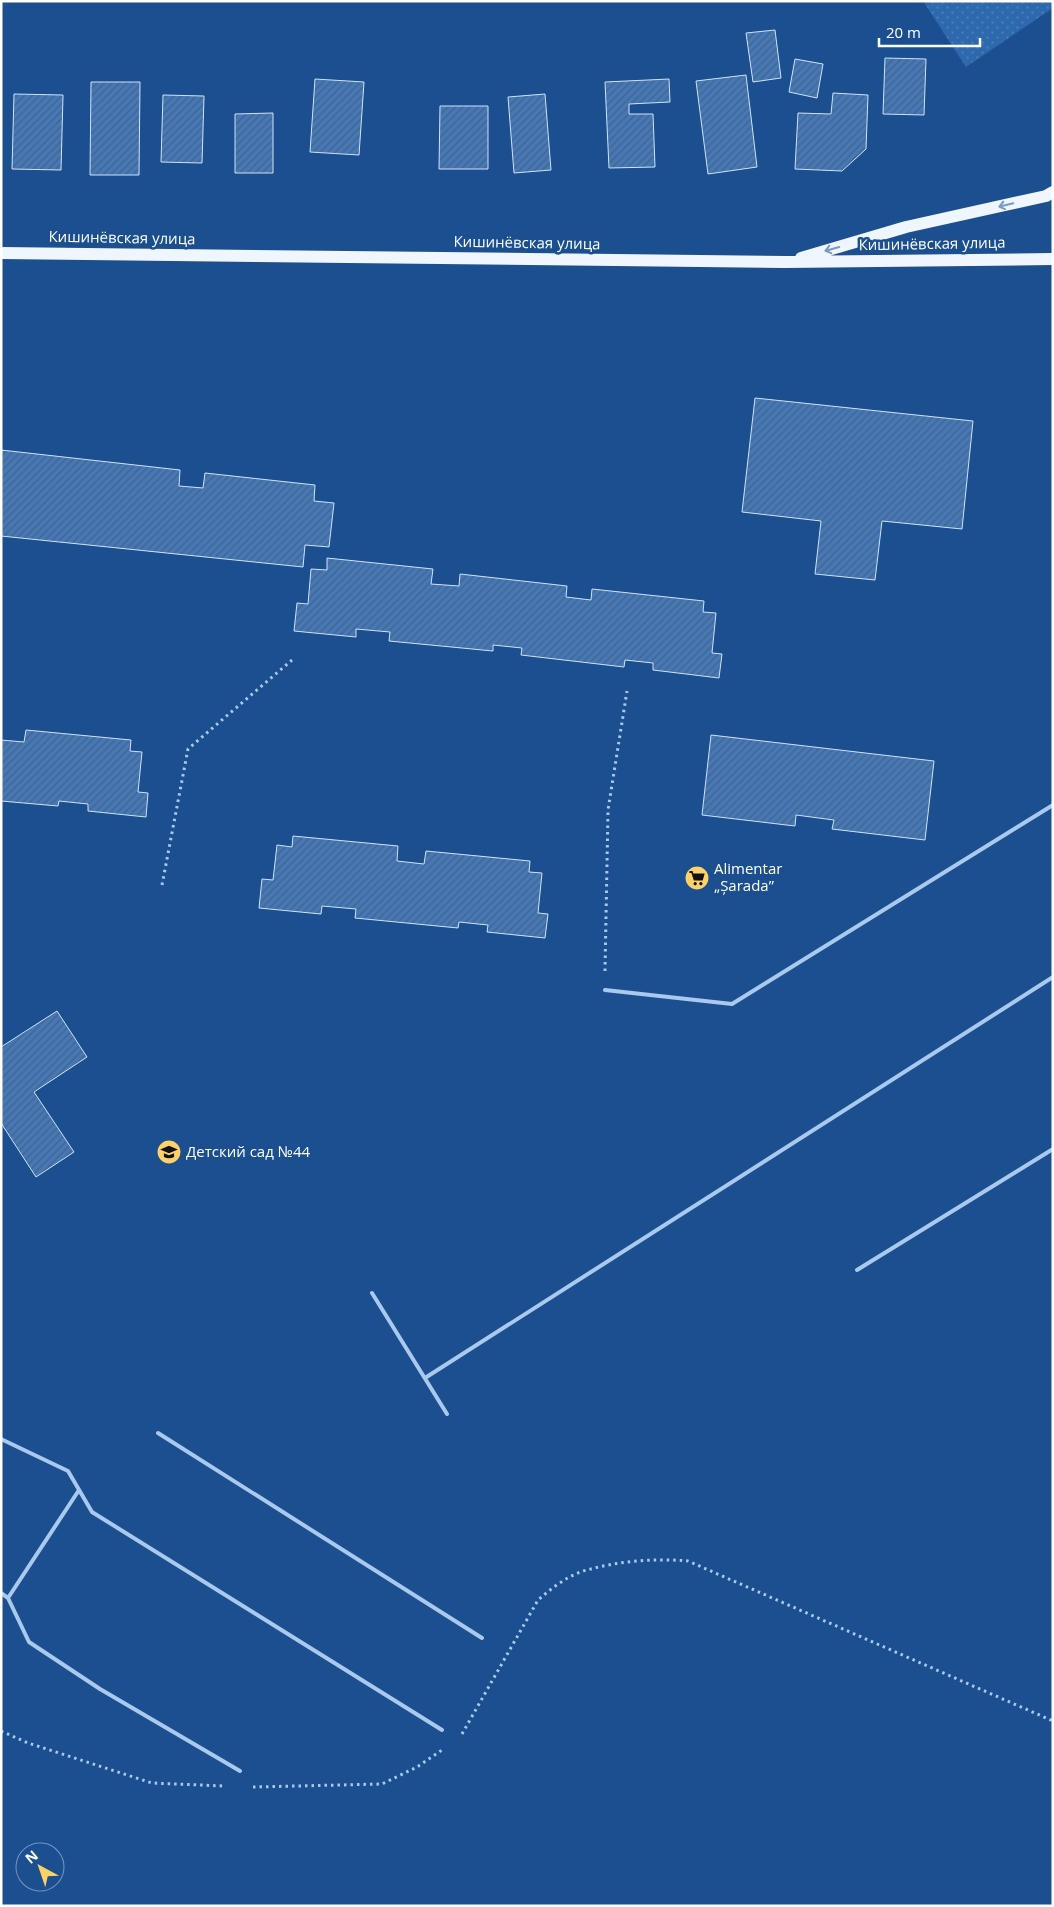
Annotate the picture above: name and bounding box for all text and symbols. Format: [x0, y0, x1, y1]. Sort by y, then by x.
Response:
scale bar [879, 15, 980, 47]
text: 20 m [886, 22, 921, 42]
one-way arrow [999, 201, 1015, 210]
street label: Кишинёвская улица [48, 226, 196, 248]
street label: Кишинёвская улица [453, 231, 601, 253]
street label: Кишинёвская улица [858, 232, 1006, 254]
one-way arrow [824, 244, 840, 254]
place label: Alimentar „Șarada” [714, 858, 782, 895]
supermarket icon: Alimentar „Șarada” [684, 865, 710, 891]
school or university icon: Детский сад №44 [156, 1139, 182, 1165]
place label: Детский сад №44 [186, 1141, 311, 1161]
north arrow [15, 1842, 65, 1892]
text: N [21, 1846, 42, 1868]

